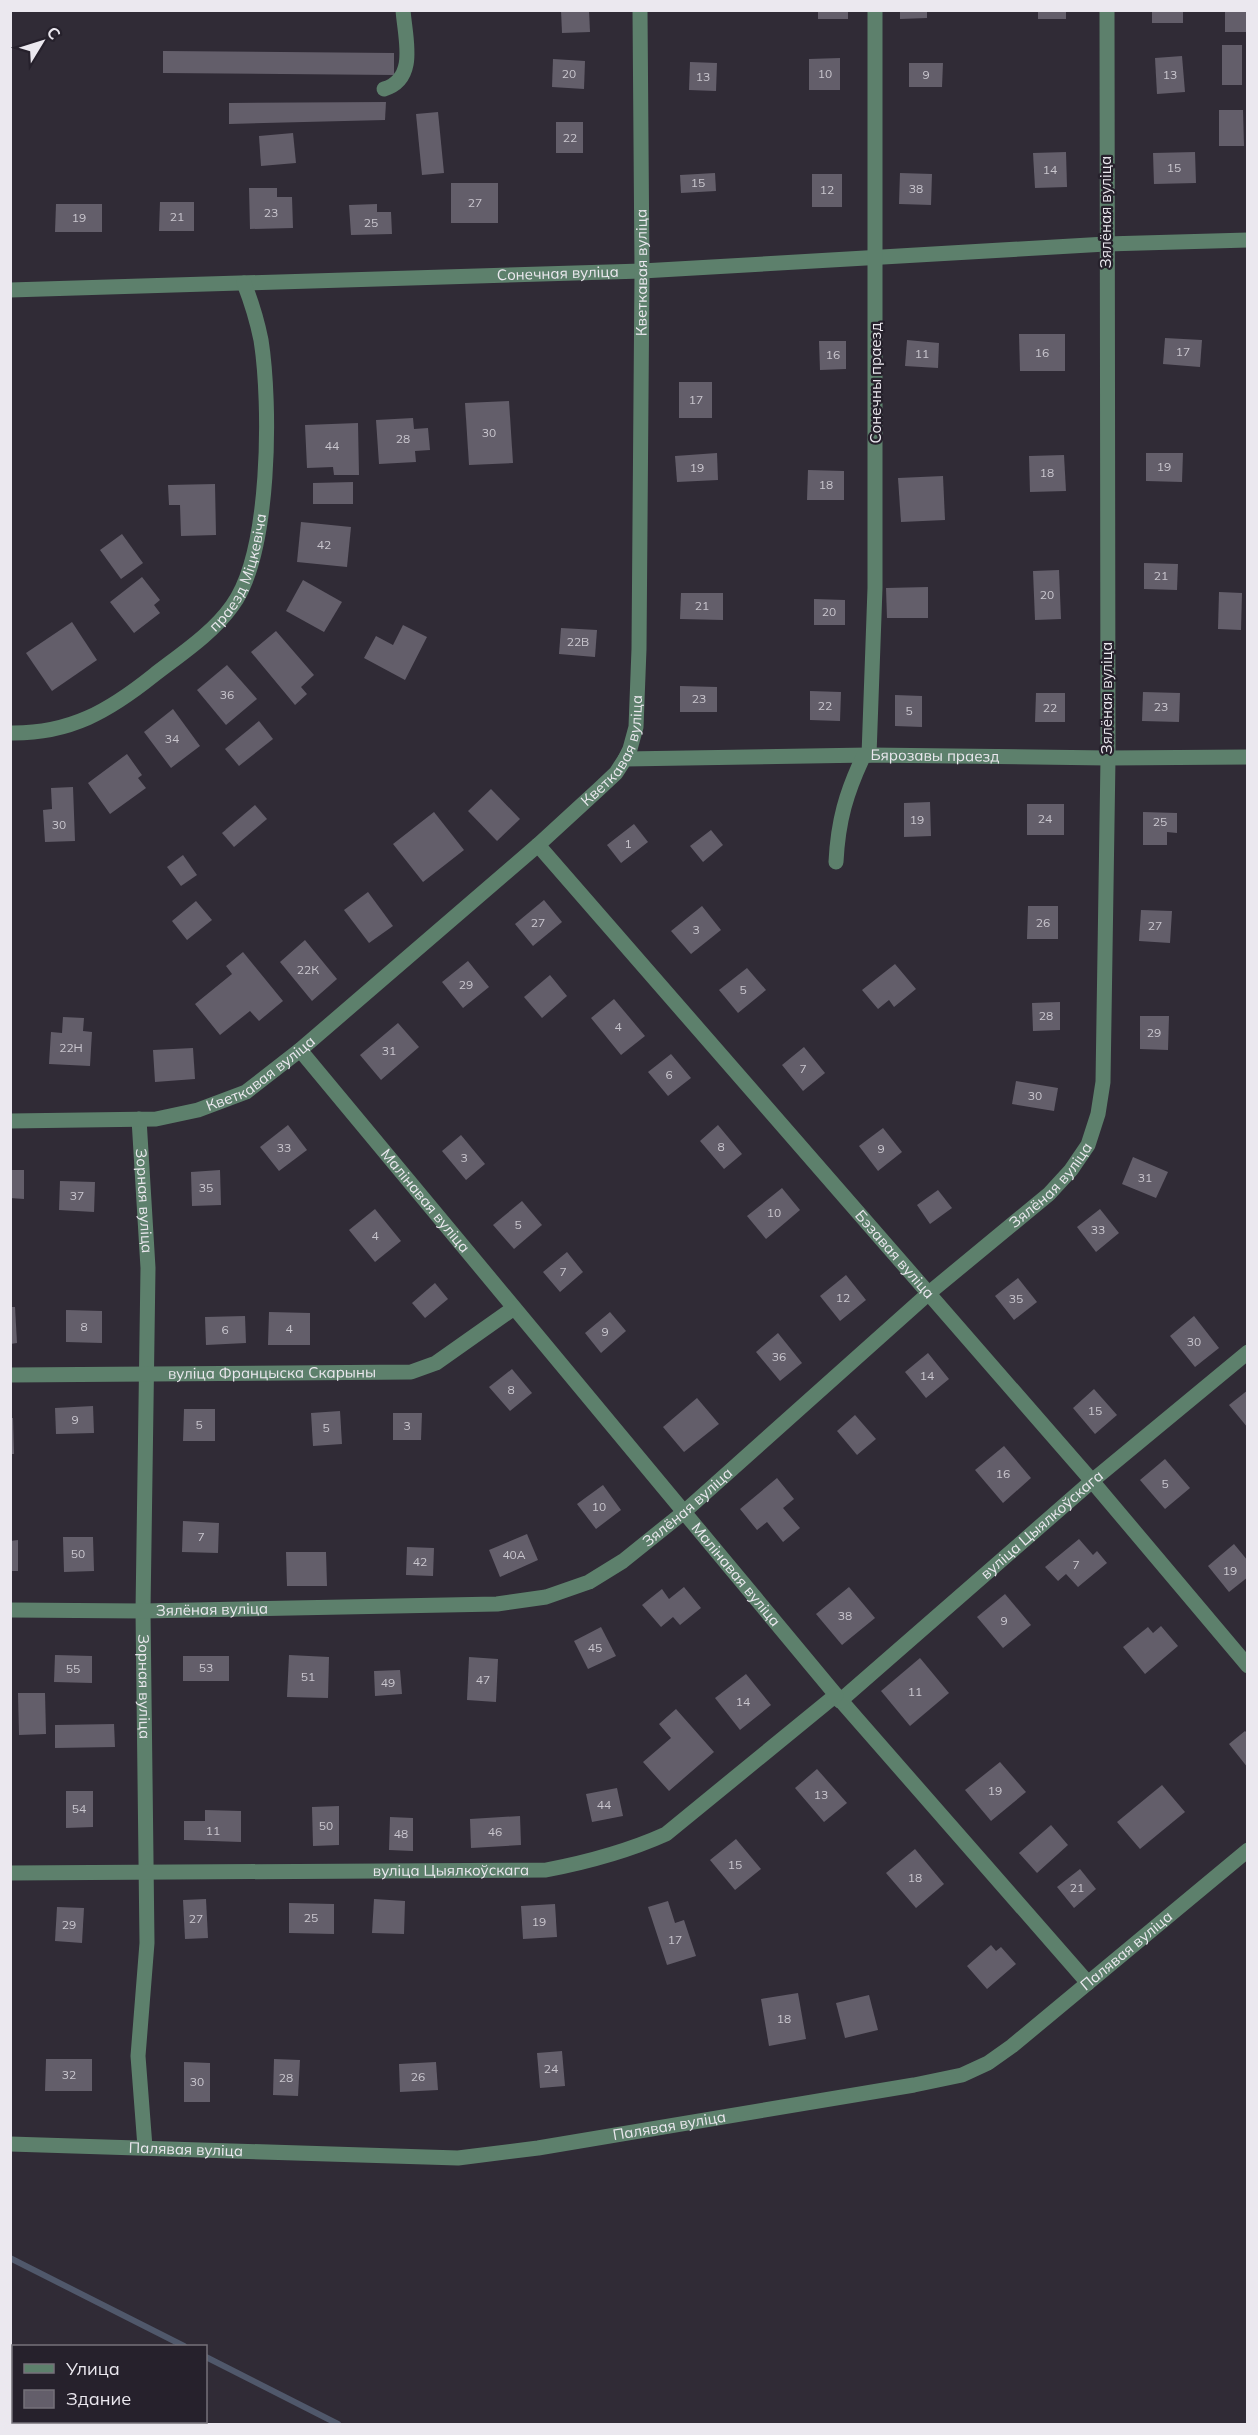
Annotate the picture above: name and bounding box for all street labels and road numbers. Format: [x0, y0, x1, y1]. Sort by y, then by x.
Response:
street label: Зялёная вуліца [1096, 156, 1115, 268]
street label: Кветкавая вуліца [631, 209, 651, 336]
street label: Сонечная вуліца [497, 262, 619, 284]
street label: Сонечны праезд [866, 322, 885, 444]
street label: праезд Міцкевіча [205, 512, 270, 635]
street label: Зялёная вуліца [1097, 642, 1116, 754]
street label: Кветкавая вуліца [577, 695, 646, 810]
street label: Бярозавы праезд [870, 745, 1000, 766]
street label: Кветкавая вуліца [203, 1031, 319, 1115]
street label: Зялёная вуліца [1005, 1139, 1096, 1232]
street label: Малінавая вуліца [377, 1145, 474, 1256]
street label: Зорная вуліца [132, 1148, 157, 1254]
street label: Бэзавая вуліца [851, 1206, 939, 1302]
street label: вуліца Францыска Скарыны [168, 1362, 376, 1383]
street label: Зялёная вуліца [638, 1463, 736, 1551]
street label: вуліца Цыялкоўскага [976, 1466, 1107, 1583]
street label: Малінавая вуліца [688, 1518, 785, 1630]
street label: Зялёная вуліца [156, 1599, 268, 1620]
street label: Зорная вуліца [134, 1634, 155, 1739]
street label: вуліца Цыялкоўскага [373, 1860, 529, 1880]
street label: Палявая вуліца [1076, 1907, 1176, 1994]
street label: Палявая вуліца [611, 2107, 727, 2144]
street label: Палявая вуліца [128, 2138, 243, 2160]

